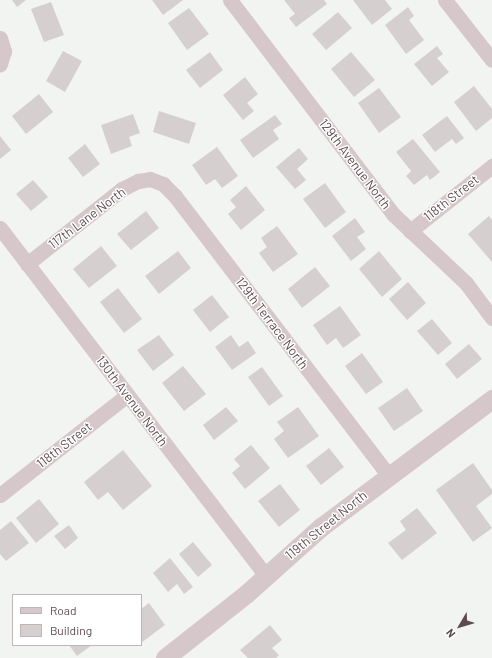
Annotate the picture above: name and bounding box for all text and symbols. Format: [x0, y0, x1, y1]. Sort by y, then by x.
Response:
street label: 129th Avenue North [316, 116, 394, 212]
street label: 118th Street [420, 172, 482, 224]
street label: 117th Lane North [45, 184, 129, 252]
street label: 129th Terrace North [232, 274, 312, 372]
street label: 130th Avenue North [93, 353, 171, 449]
street label: 118th Street [33, 419, 95, 471]
street label: 119th Street North [282, 487, 370, 563]
legend [12, 594, 142, 646]
text: Road [50, 603, 77, 617]
north arrow [440, 606, 480, 646]
text: Building [50, 623, 92, 637]
text: N [443, 627, 458, 641]

